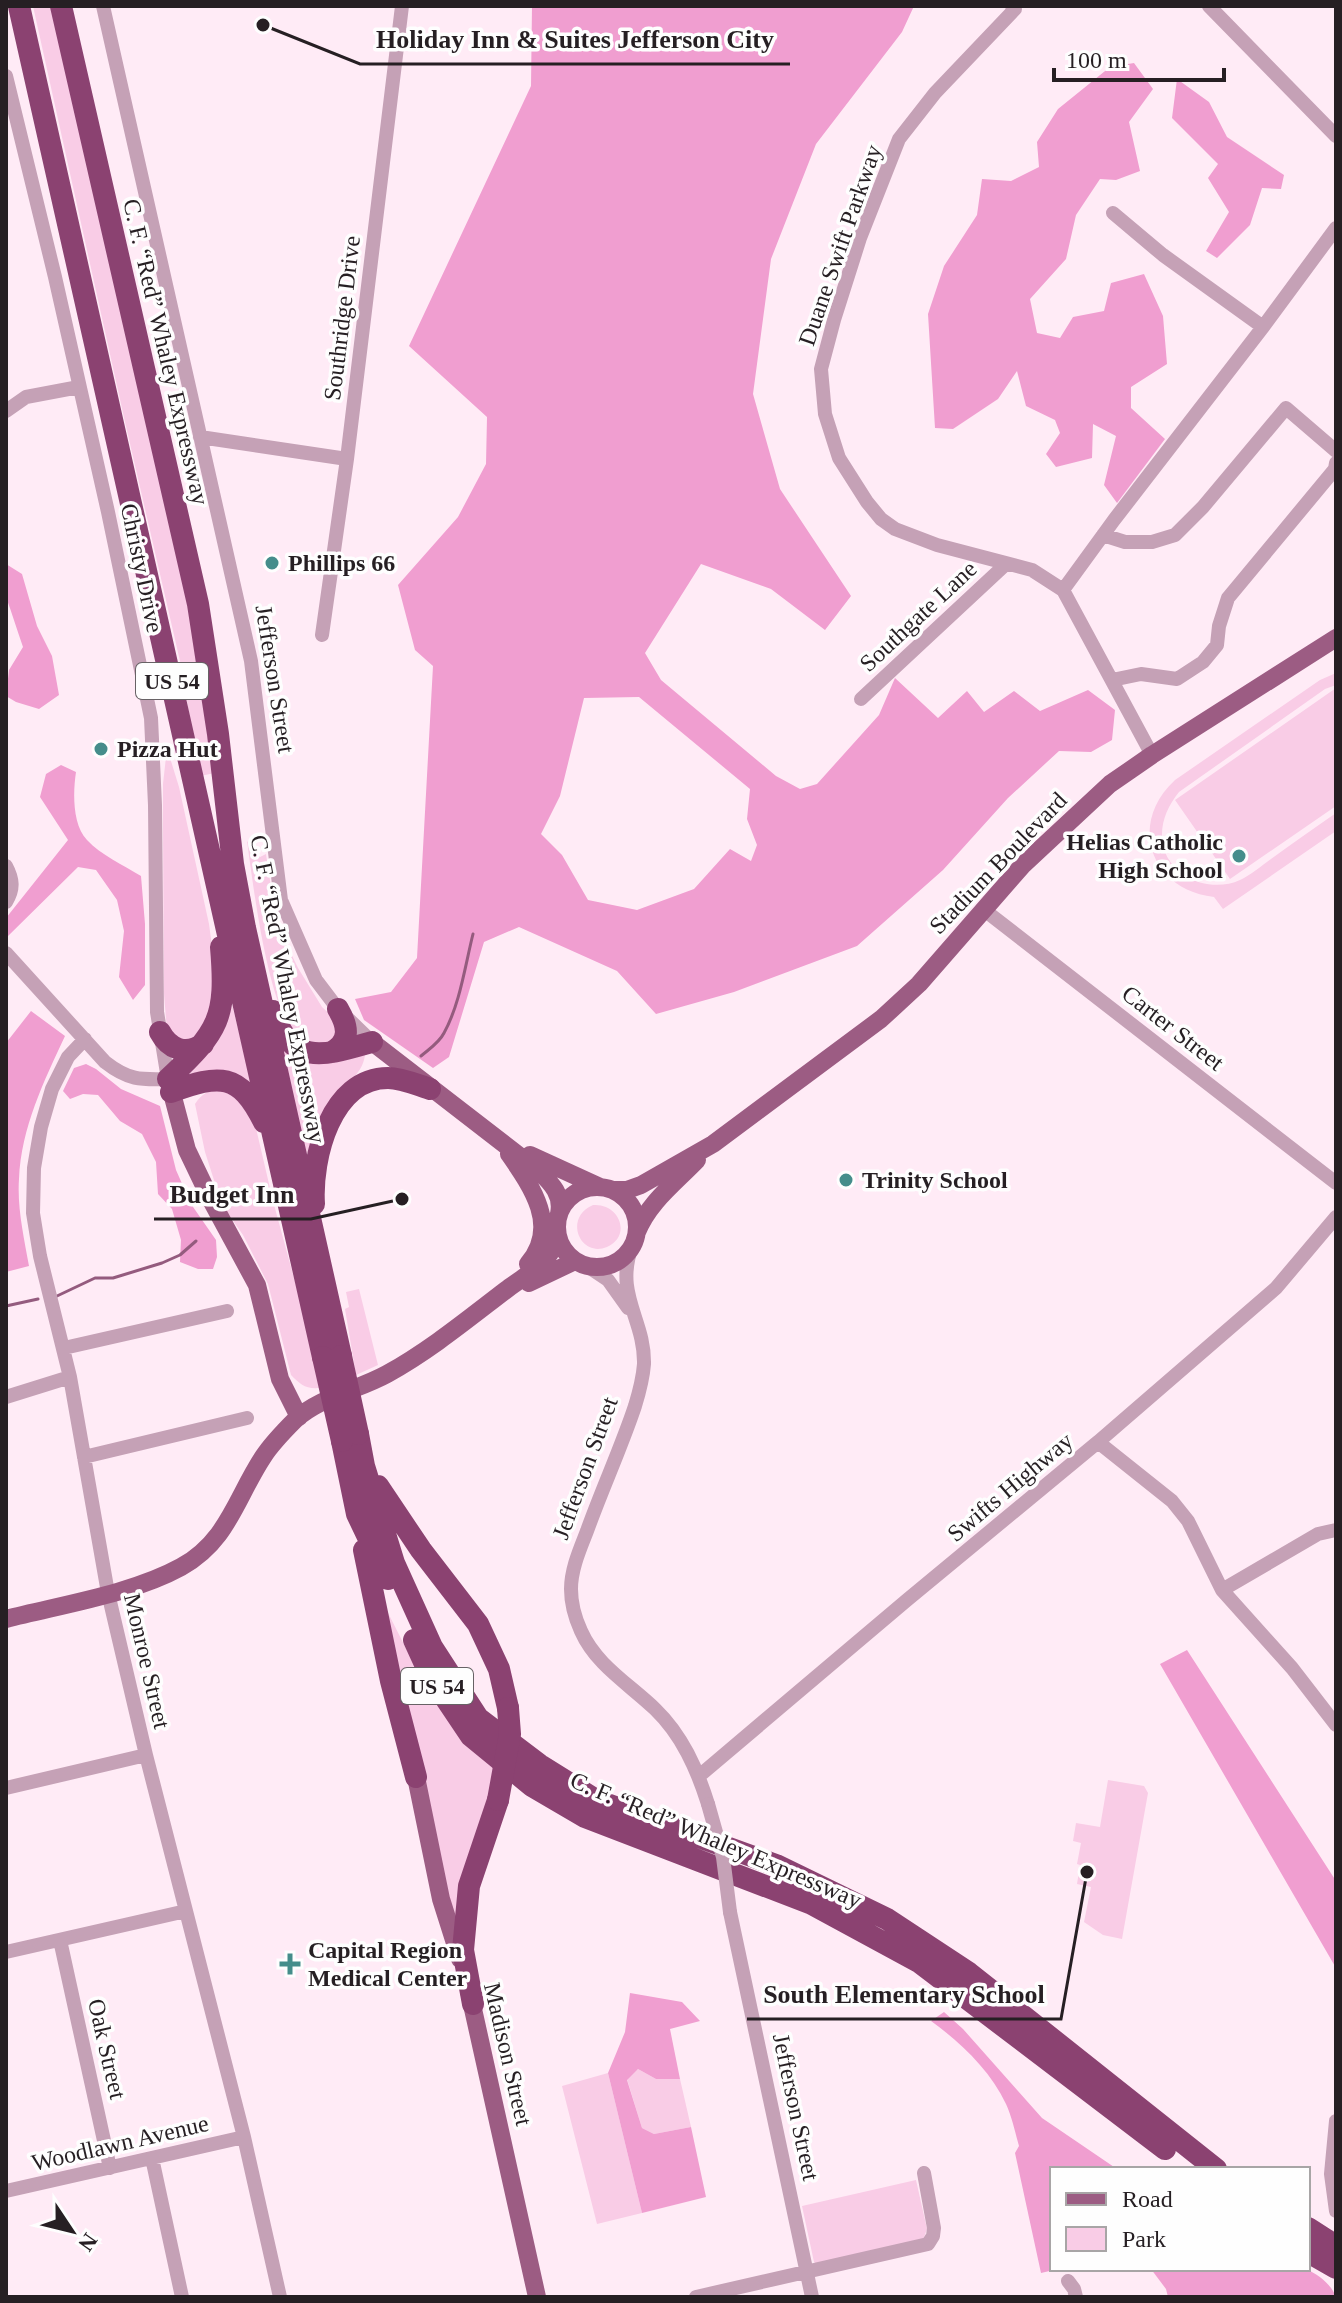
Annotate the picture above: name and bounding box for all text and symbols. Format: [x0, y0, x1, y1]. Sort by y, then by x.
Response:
callout: Holiday Inn & Suites Jefferson City [360, 14, 790, 64]
text: Holiday Inn & Suites Jefferson City [376, 25, 774, 54]
scale bar [1054, 32, 1224, 82]
text: 100 m [1066, 47, 1127, 73]
street label: Duane Swift Parkway [793, 141, 887, 349]
street label: C. F. “Red” Whaley Expressway [118, 196, 214, 508]
street label: Southridge Drive [319, 234, 365, 402]
street label: Christy Drive [116, 501, 168, 635]
place label: Phillips 66 [288, 550, 395, 576]
marker: Phillips 66 [263, 554, 281, 572]
street label: Southgate Lane [854, 555, 982, 677]
street label: Jefferson Street [250, 603, 300, 755]
road number: US 54 [136, 663, 208, 699]
place label: Pizza Hut [117, 736, 218, 762]
marker: Pizza Hut [92, 740, 110, 758]
street label: Stadium Boulevard [924, 787, 1072, 939]
place label: Helias Catholic High School [1066, 829, 1223, 883]
street label: C. F. “Red” Whaley Expressway [245, 833, 331, 1145]
marker: Helias Catholic High School [1230, 847, 1248, 865]
street label: Carter Street [1117, 980, 1229, 1076]
place label: Trinity School [862, 1167, 1008, 1193]
callout: Budget Inn [154, 1169, 311, 1219]
marker: Trinity School [837, 1171, 855, 1189]
text: Budget Inn [170, 1180, 295, 1209]
street label: Jefferson Street [547, 1393, 623, 1543]
street label: Swifts Highway [942, 1427, 1078, 1547]
street label: Monroe Street [119, 1591, 175, 1731]
road number: US 54 [401, 1668, 473, 1704]
street label: C. F. “Red” Whaley Expressway [567, 1767, 865, 1913]
place label: Capital Region Medical Center [308, 1937, 468, 1991]
marker: Capital Region Medical Center [279, 1953, 301, 1975]
callout: South Elementary School [747, 1969, 1061, 2019]
street label: Madison Street [479, 1980, 537, 2128]
text: South Elementary School [763, 1980, 1045, 2009]
street label: Oak Street [83, 1996, 131, 2102]
street label: Jefferson Street [768, 2031, 824, 2183]
street label: Woodlawn Avenue [29, 2110, 211, 2176]
legend [1050, 2167, 1310, 2271]
text: Road [1122, 2186, 1173, 2212]
north arrow [32, 2191, 112, 2271]
text: Park [1122, 2226, 1166, 2252]
text: N [73, 2229, 103, 2256]

